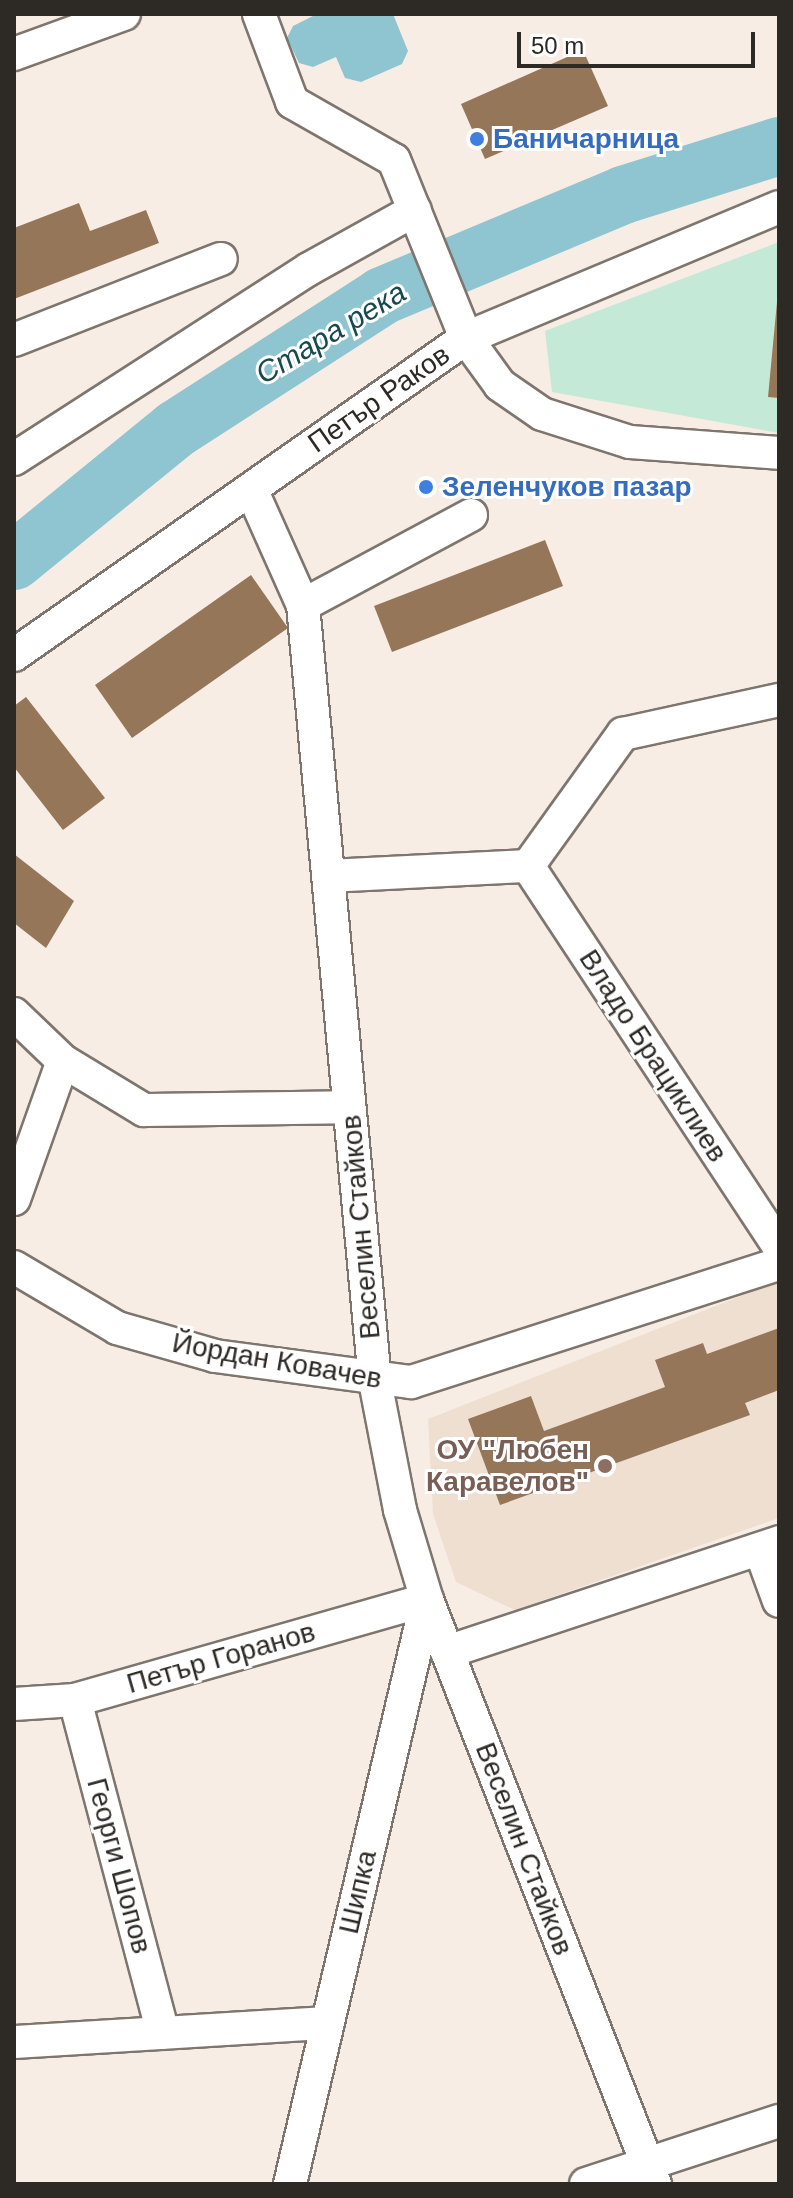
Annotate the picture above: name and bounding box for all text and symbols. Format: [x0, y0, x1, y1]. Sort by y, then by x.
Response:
scale bar [521, 16, 759, 66]
text: 50 m [531, 32, 584, 59]
place label: Баничарница [493, 122, 679, 156]
marker: Баничарница [468, 130, 486, 148]
water label: Стара река [249, 274, 413, 392]
street label: Петър Раков [302, 338, 456, 460]
place label: Зеленчуков пазар [442, 470, 692, 504]
marker: Зеленчуков пазар [417, 478, 435, 496]
street label: Владо Брациклиев [572, 943, 734, 1169]
street label: Веселин Стайков [334, 1113, 388, 1341]
street label: Йордан Ковачев [170, 1326, 384, 1396]
place label: ОУ "Любен Каравелов" [426, 1433, 589, 1499]
marker: ОУ "Любен Каравелов" [596, 1457, 614, 1475]
street label: Петър Горанов [123, 1615, 319, 1701]
street label: Веселин Стайков [468, 1738, 580, 1960]
street label: Георги Шопов [79, 1774, 159, 1958]
street label: Шипка [332, 1847, 384, 1937]

